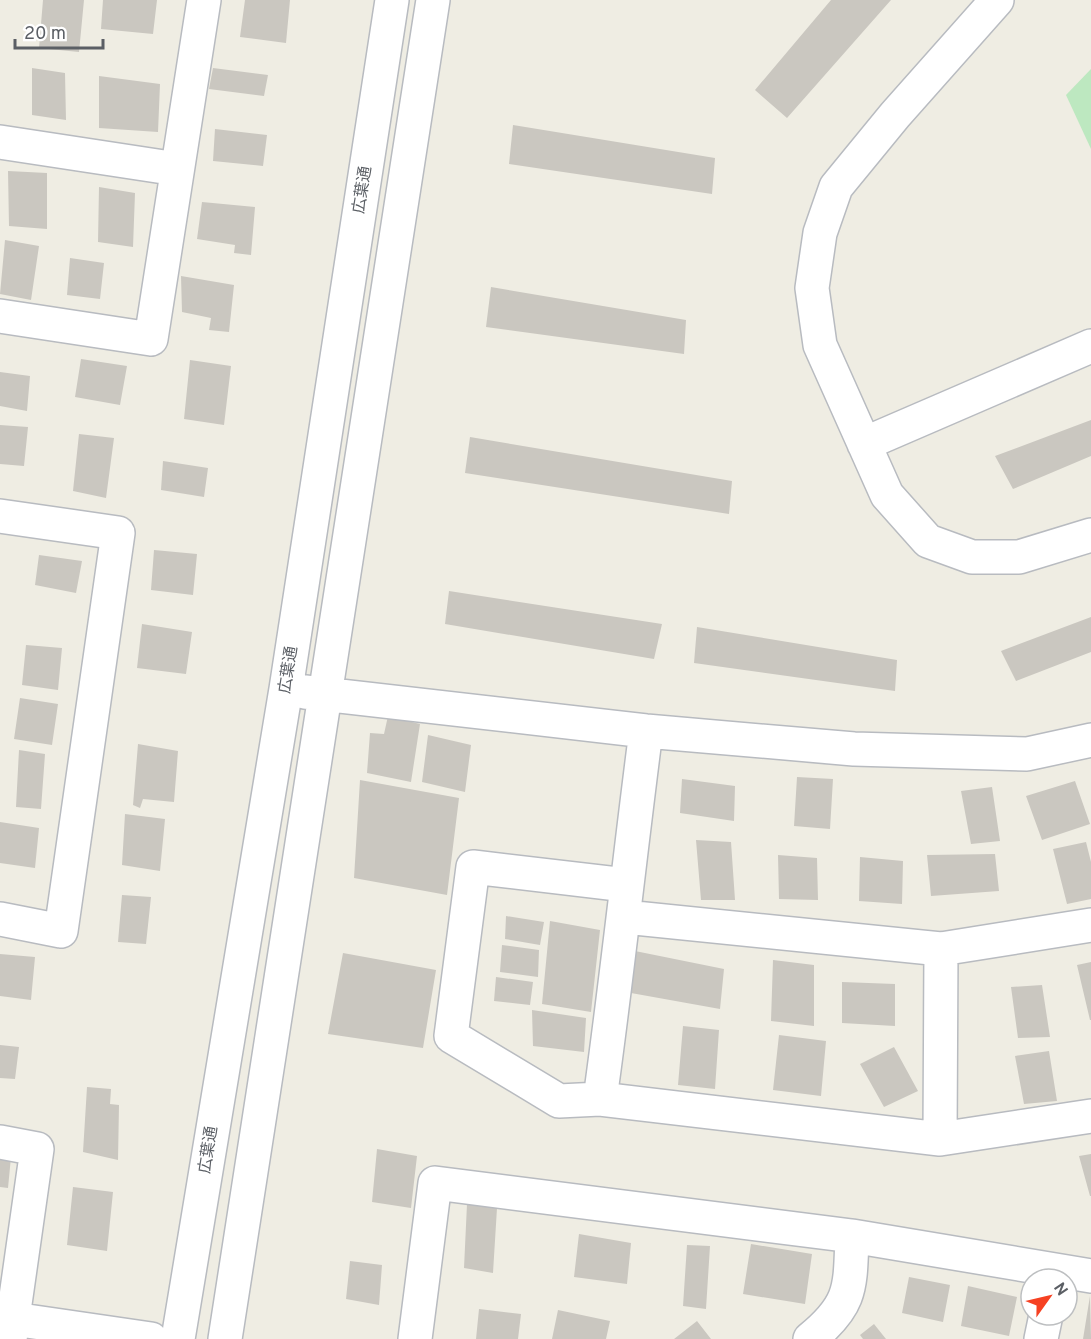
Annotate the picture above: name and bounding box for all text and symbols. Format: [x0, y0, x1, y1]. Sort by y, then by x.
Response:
scale bar [15, 12, 104, 50]
text: 20 m [24, 23, 66, 46]
street label: 広葉通 [349, 165, 377, 215]
street label: 広葉通 [275, 645, 303, 695]
street label: 広葉通 [195, 1125, 223, 1175]
north arrow [1019, 1267, 1079, 1327]
text: N [1048, 1279, 1071, 1300]

